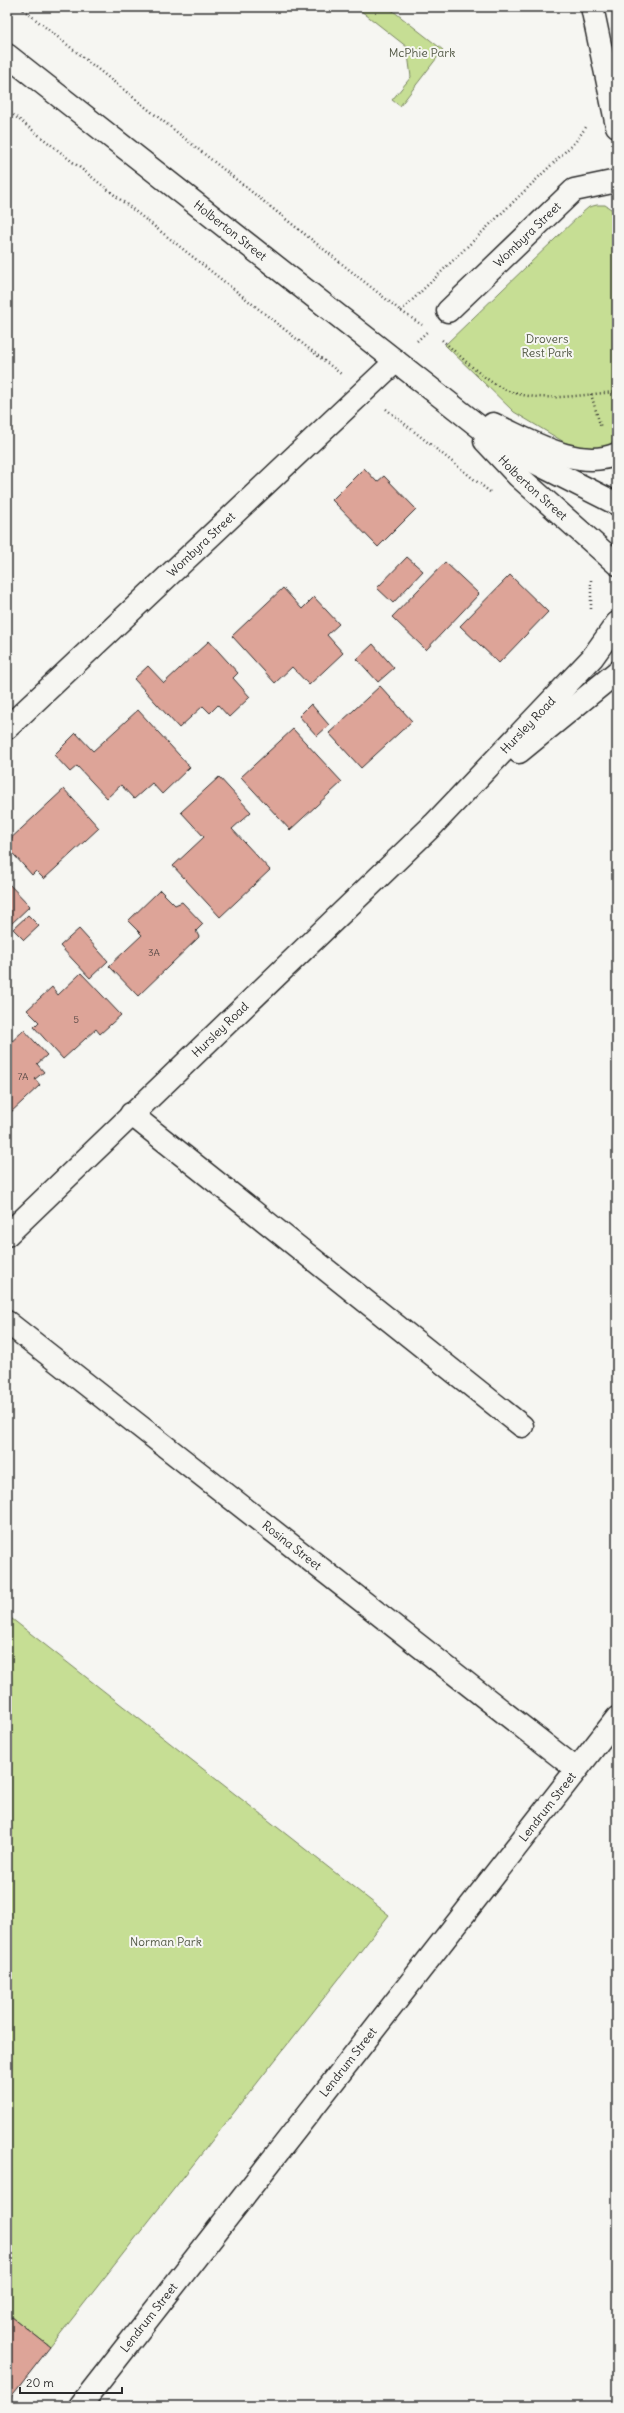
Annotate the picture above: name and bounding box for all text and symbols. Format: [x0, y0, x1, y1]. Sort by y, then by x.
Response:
park label: McPhie Park [389, 45, 455, 60]
street label: Holberton Street [191, 197, 270, 264]
street label: Wombyra Street [490, 199, 564, 270]
park label: Drovers Rest Park [521, 331, 573, 360]
street label: Holberton Street [495, 452, 571, 523]
street label: Wombyra Street [164, 509, 238, 580]
street label: Hursley Road [497, 693, 558, 757]
house number: 3A [148, 946, 161, 959]
street label: Hursley Road [188, 999, 251, 1060]
house number: 5 [73, 1013, 79, 1026]
house number: 7A [17, 1070, 29, 1083]
street label: Rosina Street [259, 1517, 325, 1573]
street label: Lendrum Street [515, 1769, 579, 1844]
park label: Norman Park [130, 1934, 202, 1949]
street label: Lendrum Street [316, 2024, 380, 2100]
street label: Lendrum Street [117, 2280, 180, 2355]
scale bar [20, 2369, 122, 2395]
text: 20 m [26, 2375, 54, 2390]

